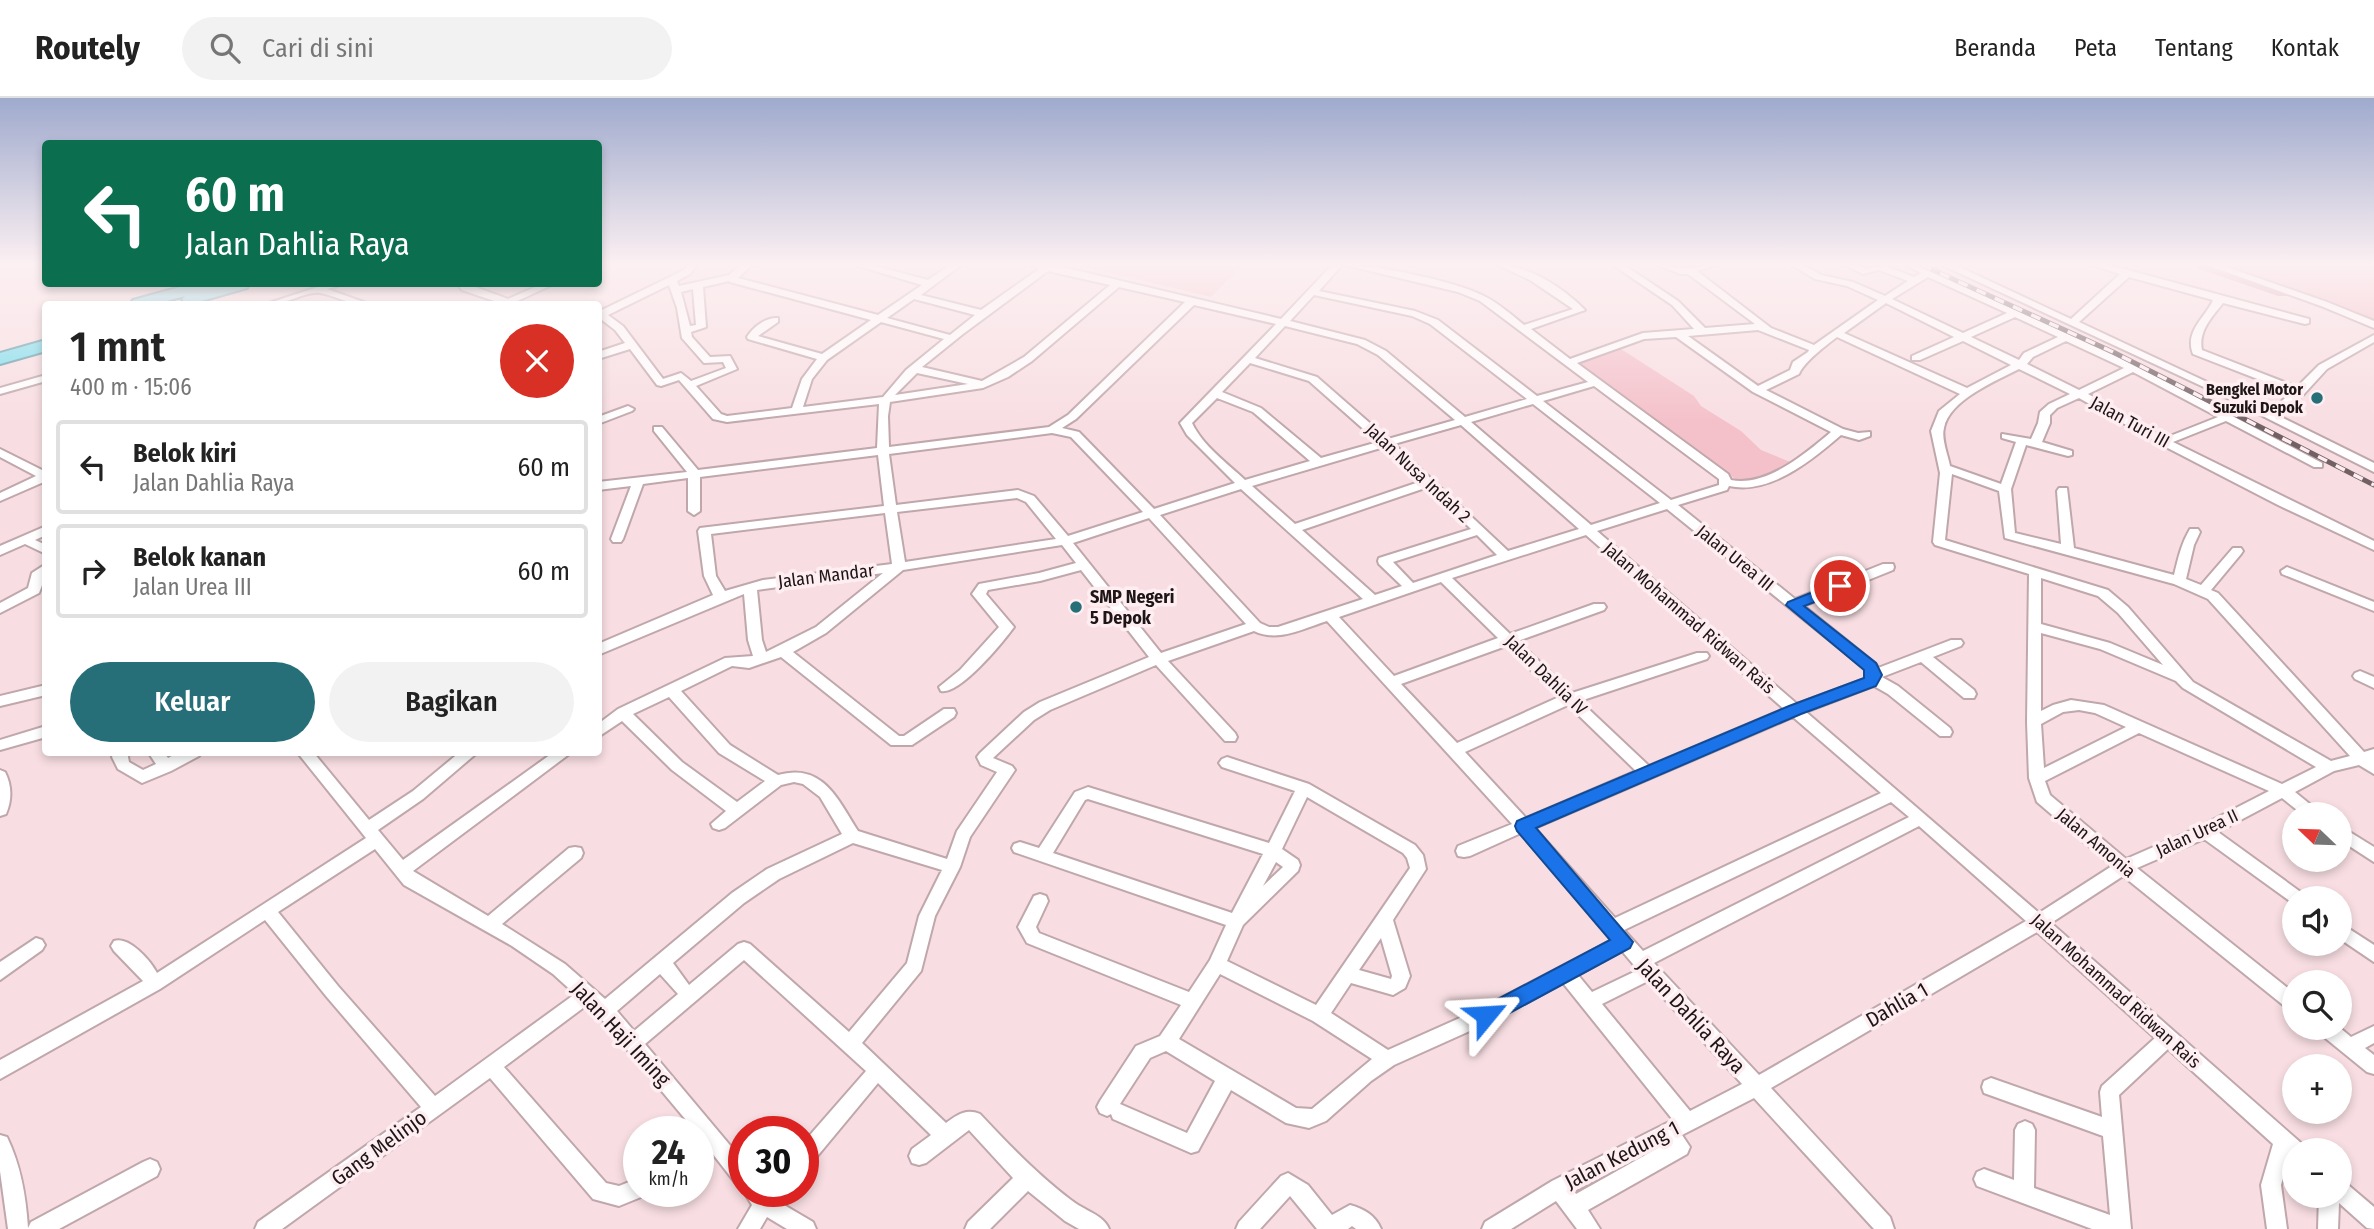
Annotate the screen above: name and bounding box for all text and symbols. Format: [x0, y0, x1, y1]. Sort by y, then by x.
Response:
search box [182, 17, 672, 80]
text: Routely [35, 28, 140, 68]
icon: search [206, 29, 244, 67]
text: Cari di sini [262, 33, 374, 64]
text: Beranda [1954, 34, 2036, 62]
text: Peta [2074, 34, 2117, 62]
text: Tentang [2155, 34, 2233, 62]
text: Kontak [2271, 34, 2339, 62]
text: 60 m [185, 165, 285, 224]
icon: left [70, 168, 161, 259]
text: Jalan Dahlia Raya [185, 225, 410, 263]
text: 1 mnt [70, 322, 165, 372]
button: close [500, 324, 574, 398]
text: 400 m · 15:06 [70, 373, 192, 401]
place label: Bengkel Motor Suzuki Depok [2206, 380, 2304, 417]
marker: Bengkel Motor Suzuki Depok [2309, 390, 2325, 406]
street label: Jalan Turi III [2087, 391, 2173, 453]
street label: Jalan Nusa Indah 2 [1361, 419, 1475, 527]
text: Belok kiri [133, 438, 236, 469]
icon: left [74, 448, 112, 486]
text: 60 m [517, 452, 570, 483]
text: Jalan Dahlia Raya [133, 469, 295, 497]
street label: Jalan Urea III [1692, 520, 1778, 596]
street label: Jalan Mohammad Ridwan Rais [1599, 537, 1780, 699]
text: Belok kanan [133, 542, 266, 573]
icon: right [74, 552, 112, 590]
text: 60 m [517, 556, 570, 587]
pin [1810, 556, 1870, 616]
street label: Jalan Mandar [777, 559, 876, 593]
icon: arrive [1821, 567, 1859, 605]
text: Jalan Urea III [133, 573, 252, 601]
place label: SMP Negeri 5 Depok [1090, 586, 1175, 629]
marker: SMP Negeri 5 Depok [1068, 599, 1084, 615]
street label: Jalan Dahlia IV [1500, 630, 1592, 720]
button: Keluar [70, 662, 315, 742]
button: Bagikan [329, 662, 574, 742]
north arrow [2282, 802, 2352, 872]
map controls [2282, 802, 2352, 1208]
street label: Jalan Amonia [2052, 804, 2140, 883]
street label: Jalan Urea II [2152, 804, 2242, 862]
button: sound [2282, 886, 2352, 956]
street label: Jalan Mohammad Ridwan Rais [2027, 909, 2206, 1073]
street label: Jalan Dahlia Raya [1631, 953, 1751, 1079]
button: search [2282, 970, 2352, 1040]
street label: Jalan Haji Iming [566, 976, 676, 1092]
street label: Dahlia 1 [1861, 977, 1933, 1033]
position arrow [1449, 978, 1523, 1052]
button: + [2282, 1054, 2352, 1124]
street label: Gang Melinjo [326, 1105, 432, 1191]
street label: Jalan Kedung 1 [1560, 1115, 1684, 1195]
speed limit sign: 30 [728, 1116, 819, 1207]
text: 24 [652, 1131, 685, 1173]
button: − [2282, 1138, 2352, 1208]
text: km/h [648, 1168, 689, 1190]

